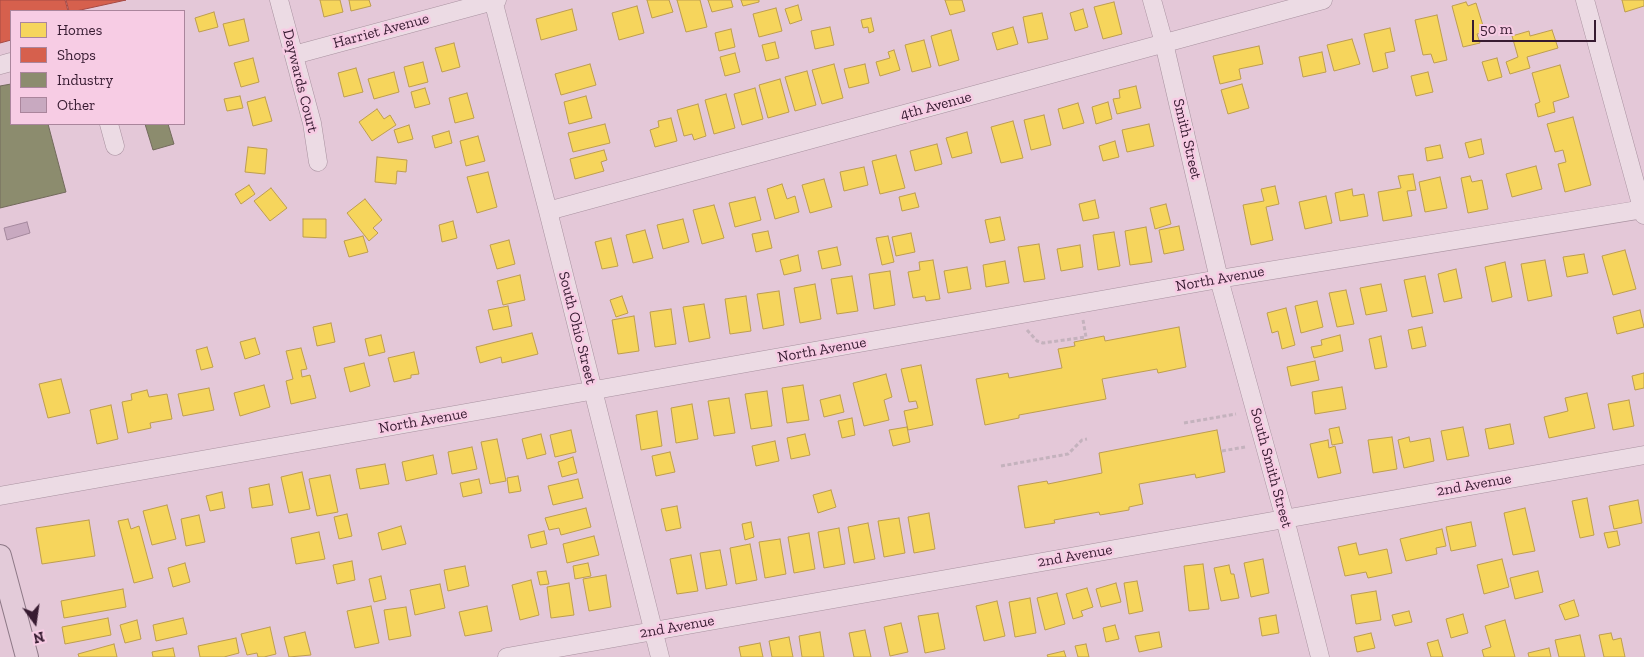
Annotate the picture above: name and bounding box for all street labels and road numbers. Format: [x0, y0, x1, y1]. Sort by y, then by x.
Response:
street label: Harriet Avenue [331, 10, 431, 52]
street label: Daywards Court [278, 27, 322, 135]
street label: 4th Avenue [898, 88, 974, 124]
street label: Smith Street [1169, 97, 1205, 181]
street label: North Avenue [1174, 262, 1266, 296]
street label: South Ohio Street [554, 270, 600, 386]
street label: North Avenue [776, 333, 868, 367]
street label: North Avenue [377, 404, 469, 438]
street label: South Smith Street [1246, 406, 1296, 530]
street label: 2nd Avenue [1435, 470, 1513, 500]
street label: 2nd Avenue [1036, 541, 1114, 571]
street label: 2nd Avenue [638, 612, 716, 642]

